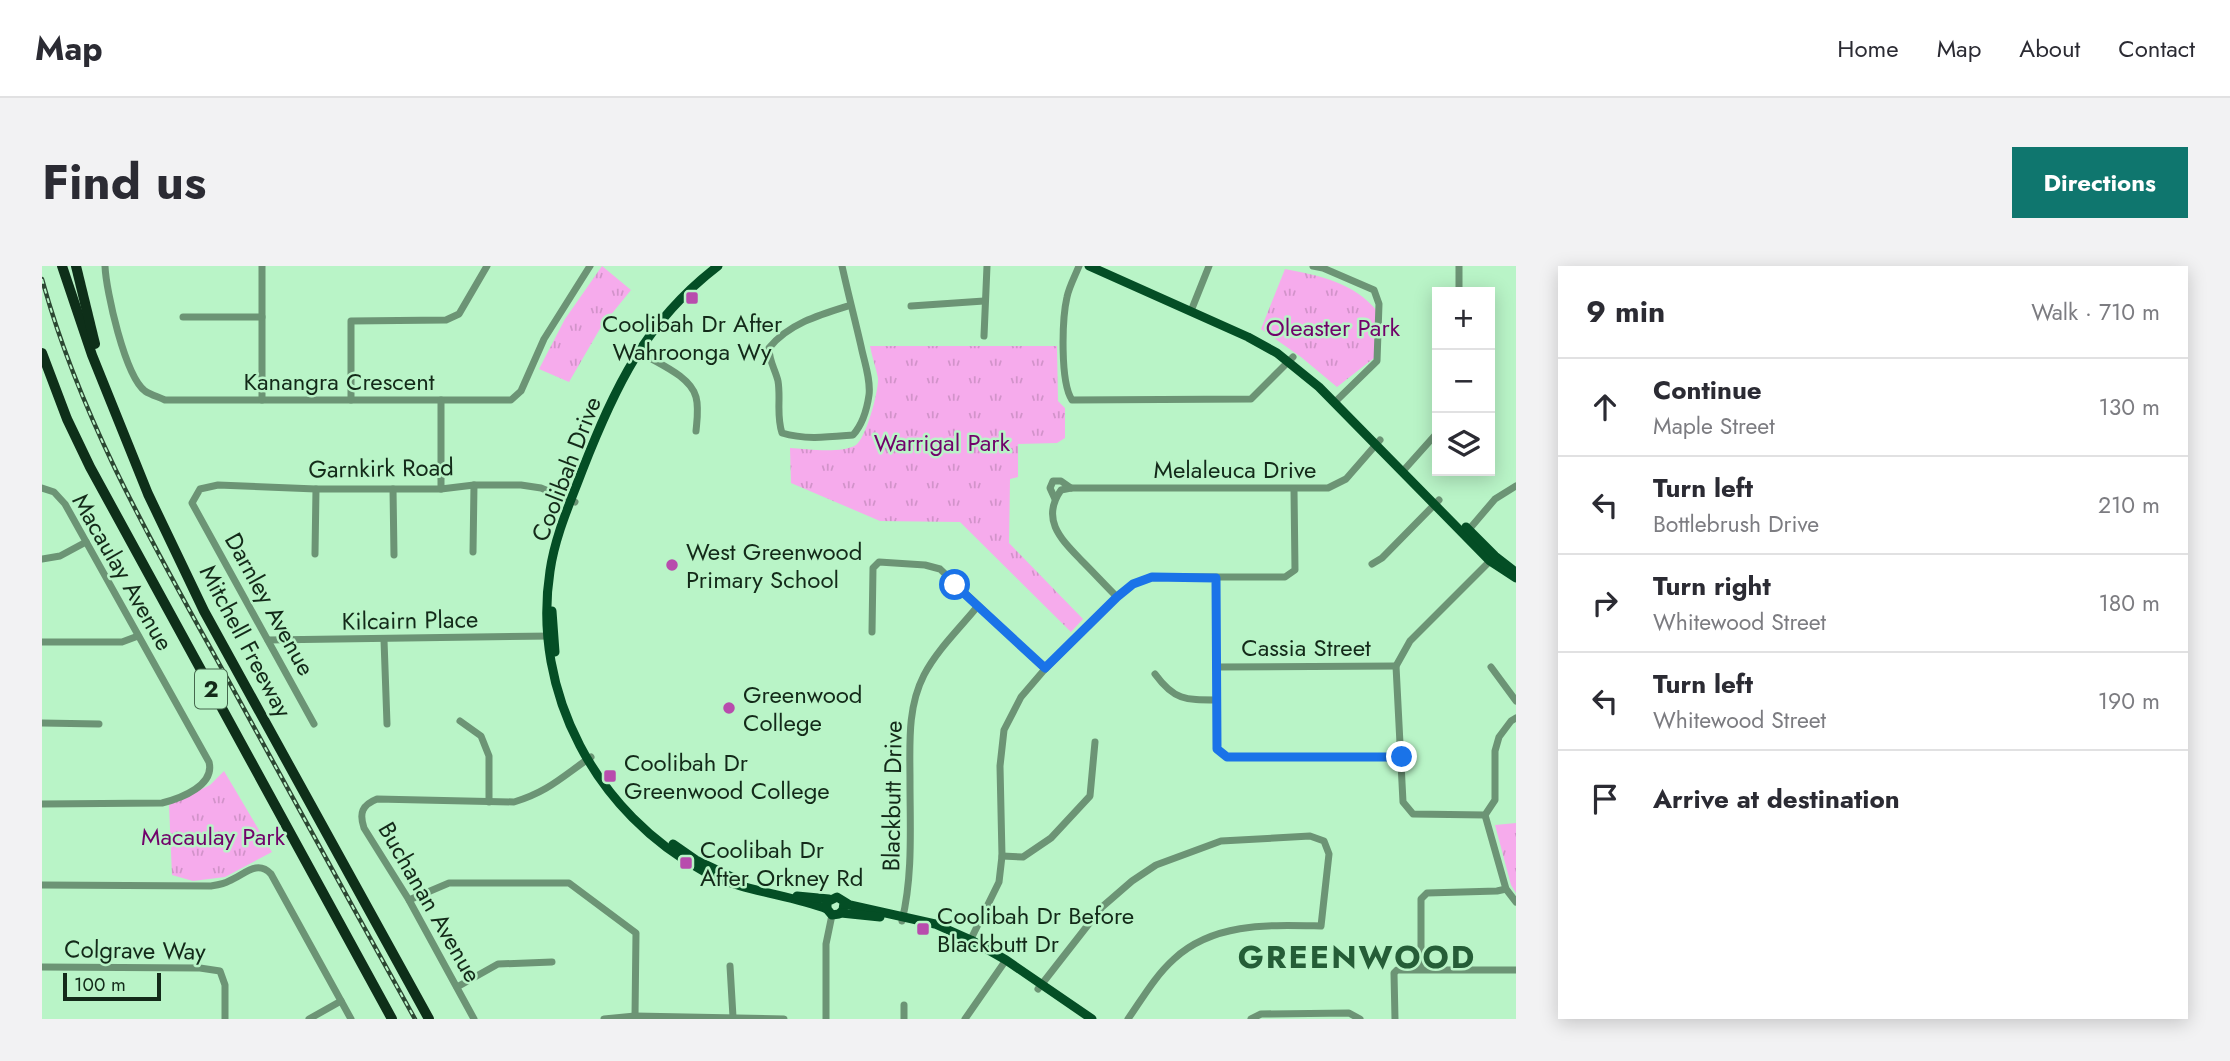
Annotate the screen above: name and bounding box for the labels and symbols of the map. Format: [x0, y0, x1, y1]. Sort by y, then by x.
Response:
marker: Coolibah Dr After Wahroonga Wy [684, 290, 700, 306]
place label: Coolibah Dr After Wahroonga Wy [602, 306, 783, 369]
park label: Oleaster Park [1266, 310, 1401, 345]
street label: Kanangra Crescent [243, 364, 435, 399]
street label: Coolibah Drive [522, 391, 610, 547]
park label: Warrigal Park [874, 425, 1011, 460]
street label: Garnkirk Road [308, 449, 454, 487]
street label: Melaleuca Drive [1154, 452, 1316, 487]
street label: Macaulay Avenue [64, 487, 182, 657]
street label: Darnley Avenue [216, 526, 324, 682]
place label: West Greenwood Primary School [686, 534, 862, 597]
marker: West Greenwood Primary School [664, 557, 680, 573]
street label: Mitchell Freeway [191, 559, 301, 724]
route start [939, 569, 970, 600]
street label: Kilcairn Place [341, 601, 479, 639]
street label: Cassia Street [1241, 630, 1371, 665]
road number: 2 [195, 670, 227, 708]
place label: Greenwood College [743, 677, 863, 740]
marker: Greenwood College [721, 700, 737, 716]
street label: Blackbutt Drive [873, 720, 911, 872]
route end [1386, 741, 1417, 772]
place label: Coolibah Dr Greenwood College [624, 745, 830, 808]
marker: Coolibah Dr Greenwood College [602, 768, 618, 784]
street label: Buchanan Avenue [370, 815, 490, 989]
park label: Macaulay Park [141, 819, 285, 854]
place label: Coolibah Dr After Orkney Rd [700, 832, 864, 895]
marker: Coolibah Dr After Orkney Rd [678, 855, 694, 871]
place label: Coolibah Dr Before Blackbutt Dr [937, 898, 1134, 961]
marker: Coolibah Dr Before Blackbutt Dr [915, 921, 931, 937]
street label: Colgrave Way [64, 931, 206, 969]
district label: GREENWOOD [1238, 934, 1476, 980]
scale bar [63, 970, 161, 1002]

